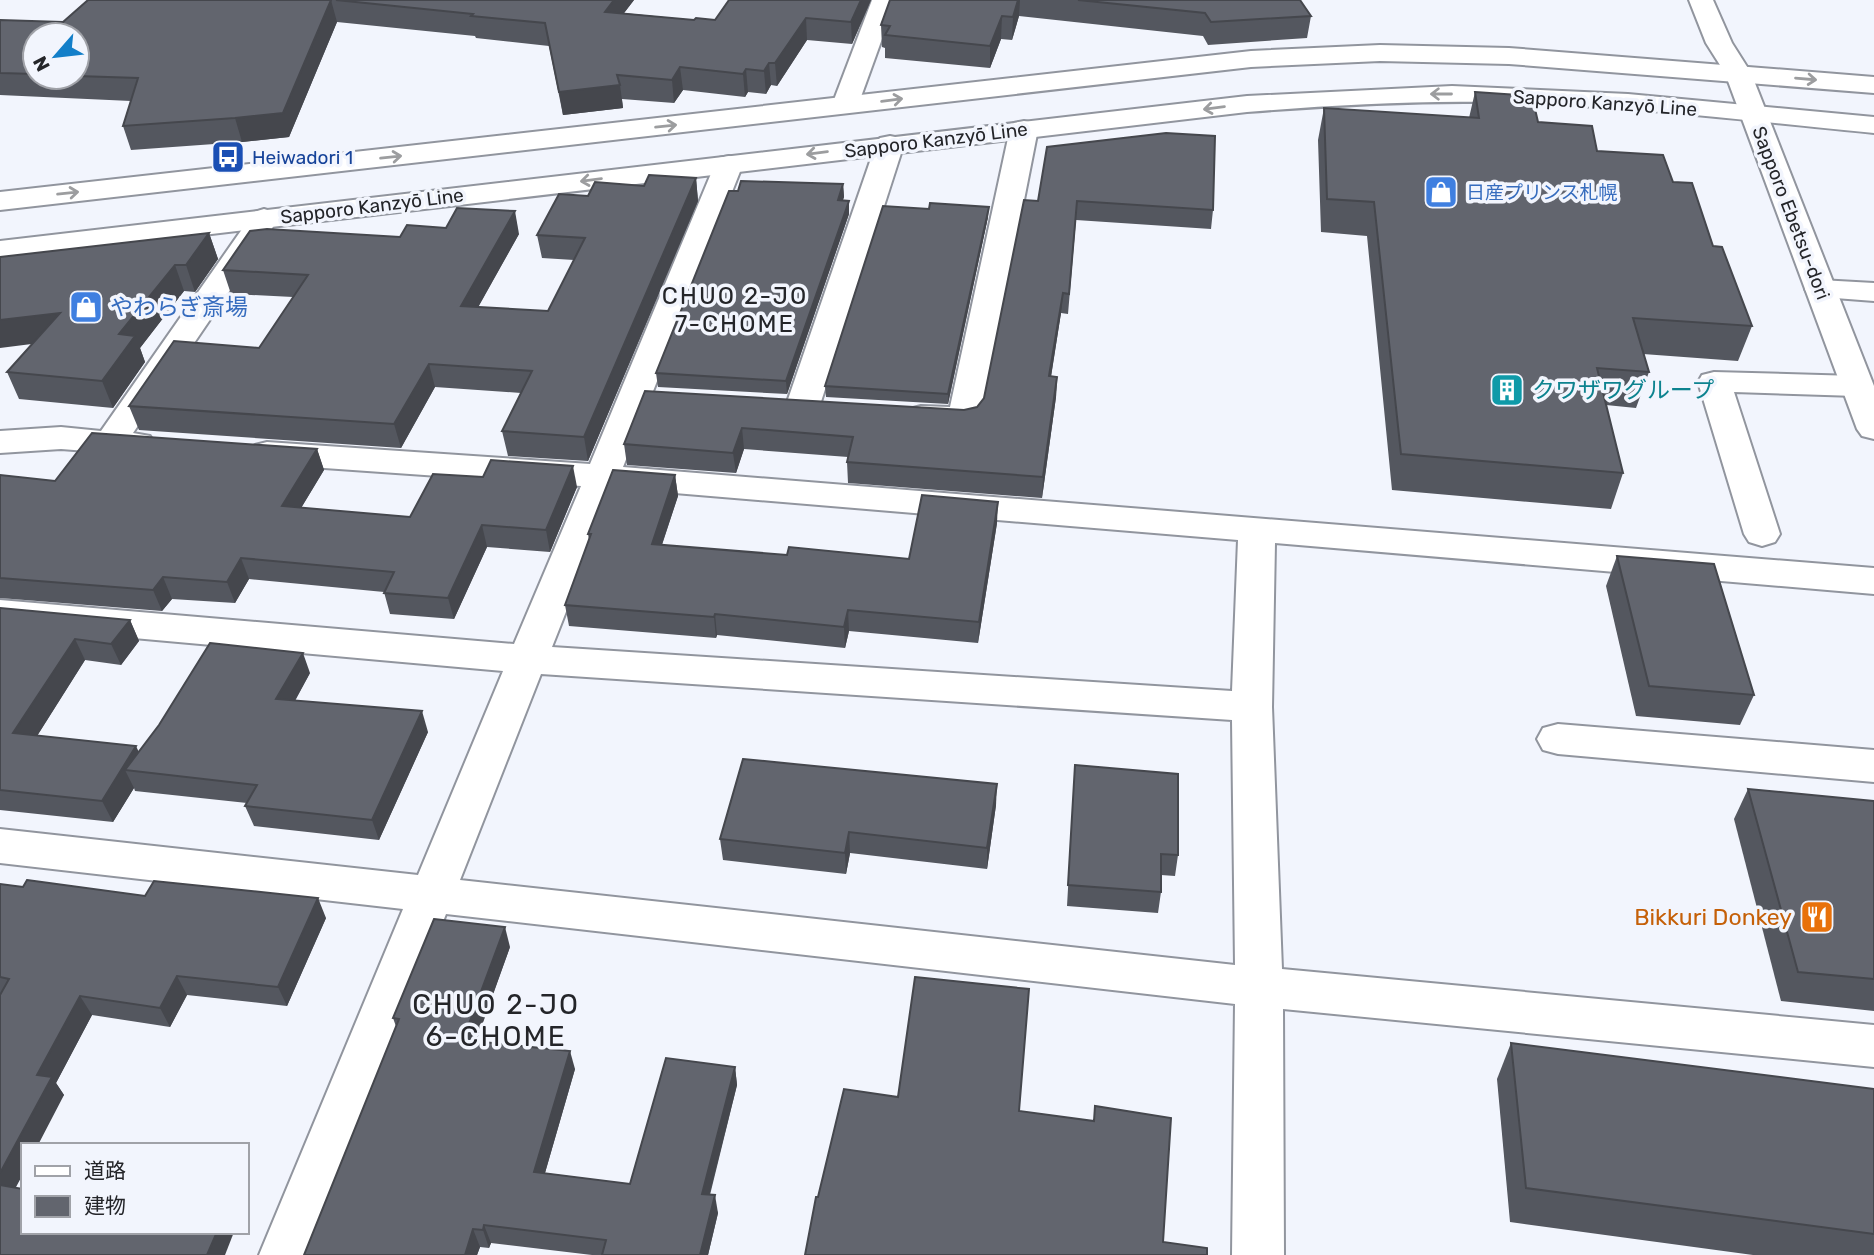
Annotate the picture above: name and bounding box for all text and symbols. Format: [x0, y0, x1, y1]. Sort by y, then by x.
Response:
north arrow [21, 21, 91, 91]
text: N [28, 52, 55, 75]
one-way arrow [1794, 73, 1816, 86]
street label: Sapporo Kanzyō Line [1512, 85, 1698, 121]
one-way arrow [1429, 87, 1452, 101]
one-way arrow [880, 94, 903, 107]
one-way arrow [1203, 101, 1225, 114]
street label: Sapporo Kanzyō Line [843, 117, 1029, 163]
one-way arrow [654, 119, 677, 132]
street label: Sapporo Ebetsu-dori [1747, 123, 1835, 303]
bus stop icon: Heiwadori 1 [209, 138, 247, 176]
place label: Heiwadori 1 [252, 146, 353, 169]
one-way arrow [806, 147, 829, 160]
one-way arrow [379, 150, 402, 163]
shop icon: 日産プリンス札幌 [1422, 173, 1460, 211]
one-way arrow [580, 174, 603, 187]
place label: 日産プリンス札幌 [1466, 181, 1618, 204]
street label: Sapporo Kanzyō Line [279, 183, 465, 229]
one-way arrow [56, 187, 79, 200]
district label: CHUO 2-JO 7-CHOME [662, 282, 808, 338]
shop icon: やわらぎ斎場 [67, 288, 105, 326]
place label: やわらぎ斎場 [110, 293, 248, 321]
building icon: クワザワグループ [1488, 371, 1526, 409]
place label: クワザワグループ [1532, 376, 1715, 404]
restaurant icon: Bikkuri Donkey [1798, 898, 1836, 936]
place label: Bikkuri Donkey [1634, 903, 1792, 931]
district label: CHUO 2-JO 6-CHOME [412, 988, 580, 1053]
legend [21, 1143, 248, 1234]
text: 道路 [84, 1158, 126, 1183]
text: 建物 [84, 1193, 126, 1218]

